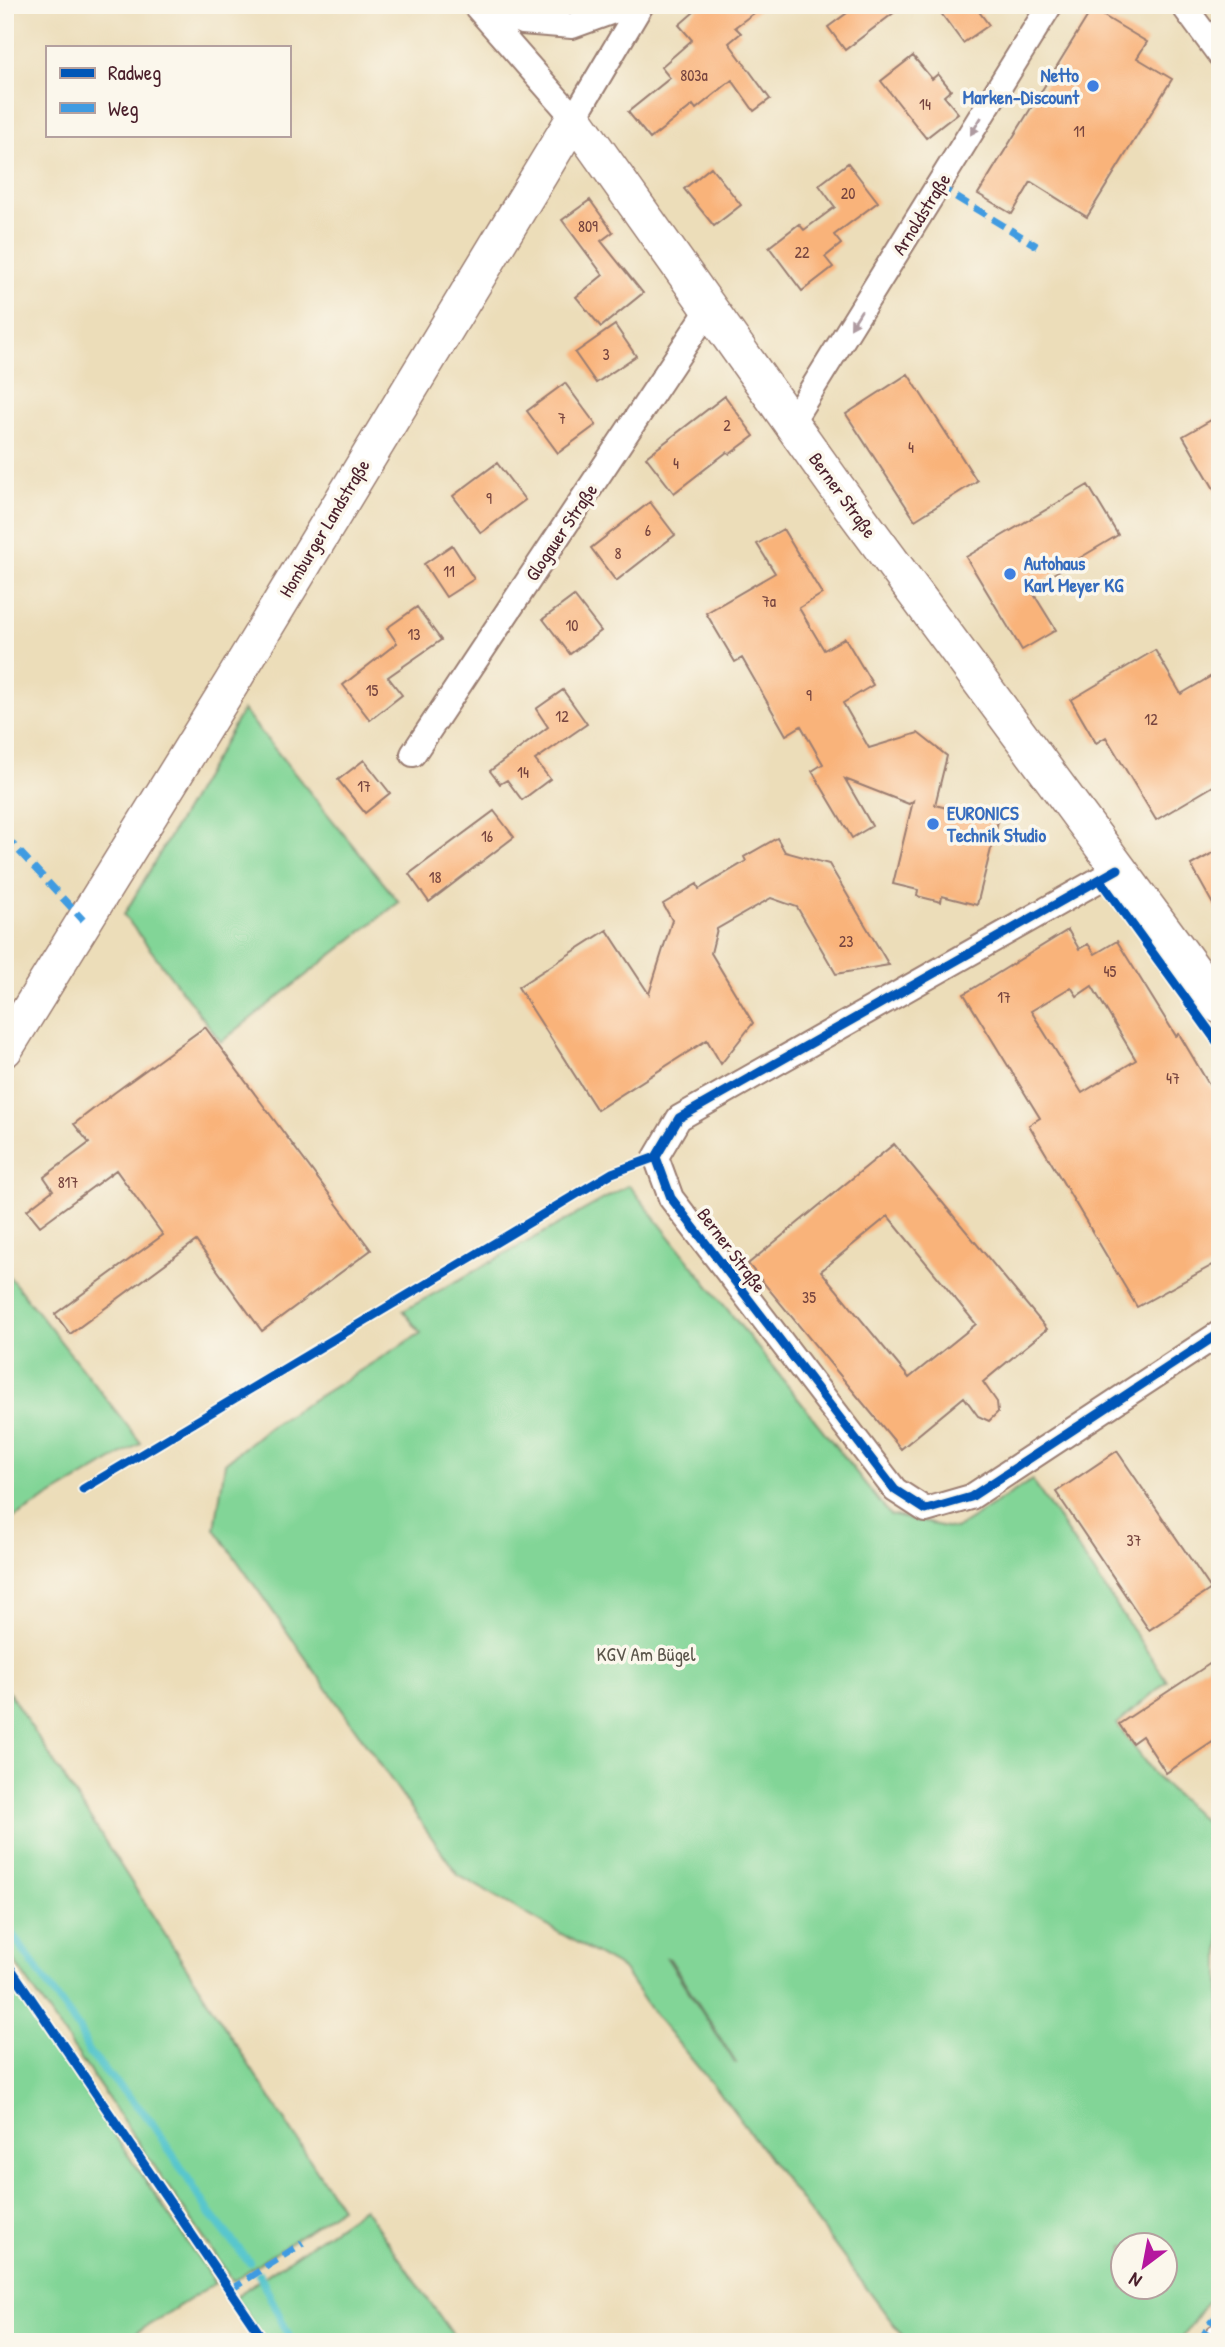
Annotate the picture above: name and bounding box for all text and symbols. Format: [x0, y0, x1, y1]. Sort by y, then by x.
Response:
legend [46, 46, 290, 136]
text: Radweg [108, 58, 161, 87]
place label: Netto Marken-Discount [963, 62, 1080, 110]
house number: 803a [680, 64, 708, 86]
marker: Netto Marken-Discount [1085, 78, 1101, 94]
house number: 14 [919, 93, 931, 115]
text: Weg [108, 94, 139, 123]
one-way arrow [969, 116, 982, 135]
house number: 11 [1073, 120, 1085, 142]
street label: Arnoldstraße [886, 168, 957, 260]
house number: 20 [841, 182, 855, 204]
house number: 809 [578, 215, 598, 237]
house number: 22 [795, 241, 810, 263]
one-way arrow [849, 309, 862, 329]
house number: 3 [602, 343, 610, 365]
house number: 7 [558, 407, 566, 429]
house number: 2 [723, 414, 731, 436]
house number: 4 [908, 436, 914, 458]
street label: Berner Straße [803, 447, 883, 543]
house number: 4 [673, 452, 679, 474]
street label: Homburger Landstraße [273, 454, 376, 602]
street label: Glogauer Straße [519, 478, 603, 586]
house number: 9 [486, 487, 492, 509]
house number: 6 [645, 519, 651, 541]
house number: 8 [615, 542, 622, 564]
place label: Autohaus Karl Meyer KG [1024, 550, 1124, 599]
house number: 11 [443, 560, 455, 582]
marker: Autohaus Karl Meyer KG [1002, 566, 1018, 582]
house number: 7a [762, 590, 776, 612]
house number: 10 [566, 614, 578, 636]
house number: 13 [408, 623, 420, 645]
house number: 15 [366, 679, 379, 701]
house number: 9 [806, 684, 812, 706]
house number: 12 [555, 705, 569, 727]
house number: 12 [1144, 708, 1158, 730]
house number: 14 [517, 761, 529, 783]
house number: 17 [357, 775, 371, 797]
place label: EURONICS Technik Studio [946, 800, 1046, 848]
marker: EURONICS Technik Studio [925, 816, 941, 832]
house number: 16 [481, 825, 493, 847]
house number: 18 [429, 866, 441, 888]
house number: 23 [839, 930, 853, 952]
house number: 45 [1104, 960, 1117, 982]
house number: 17 [997, 986, 1011, 1008]
house number: 47 [1166, 1067, 1180, 1089]
house number: 817 [58, 1171, 78, 1193]
street label: Berner Straße [692, 1202, 773, 1298]
house number: 35 [802, 1286, 816, 1308]
house number: 37 [1126, 1529, 1142, 1551]
park label: KGV Am Bügel [597, 1641, 696, 1667]
north arrow [1110, 2232, 1180, 2302]
text: N [1124, 2267, 1146, 2294]

